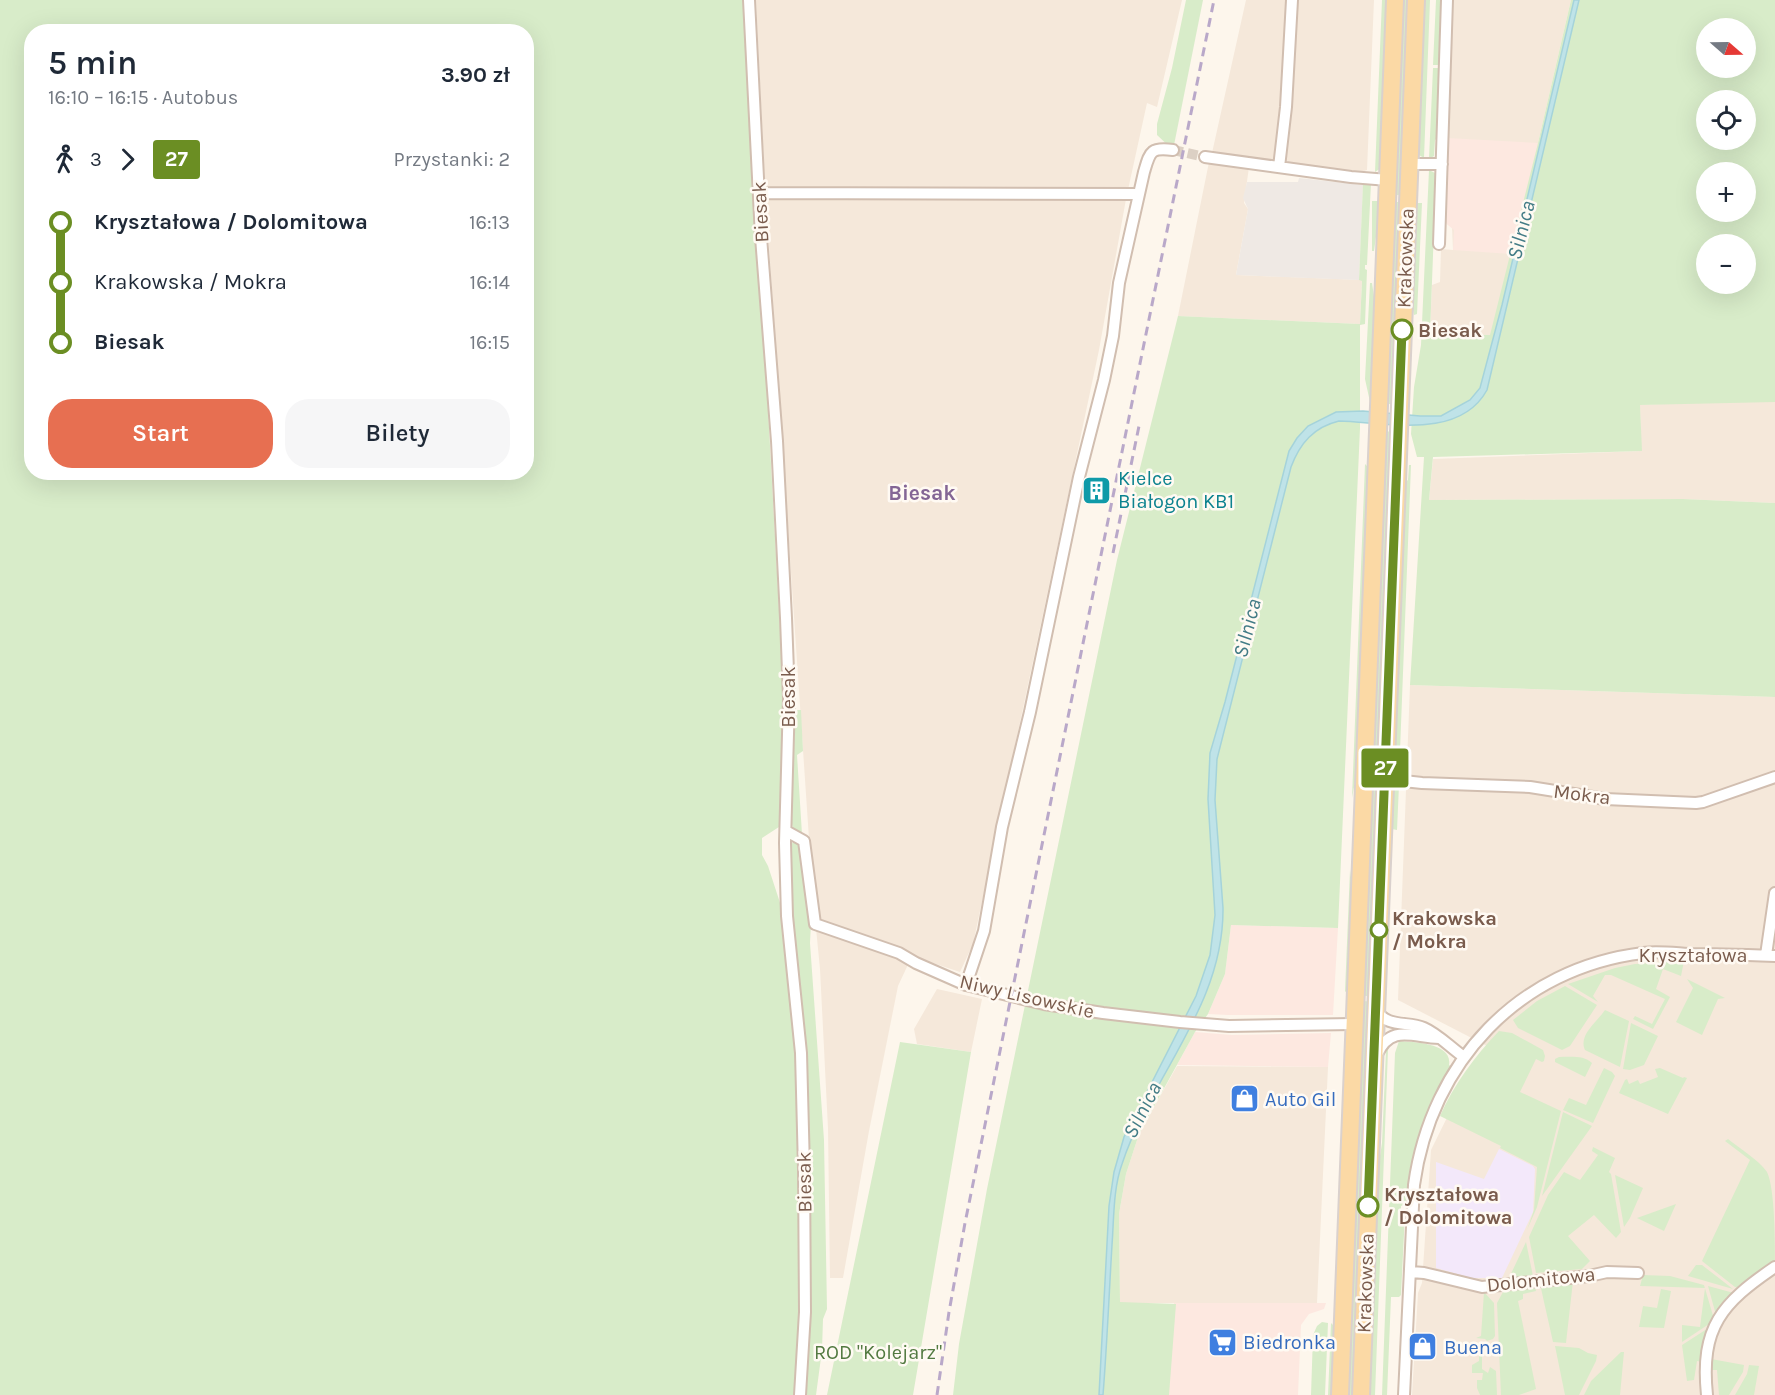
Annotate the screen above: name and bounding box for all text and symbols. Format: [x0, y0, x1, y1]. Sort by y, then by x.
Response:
north arrow [1696, 18, 1756, 78]
map controls [1696, 18, 1756, 294]
text: 5 min [48, 44, 137, 82]
text: 3.90 zł [441, 62, 510, 88]
text: 16:10 – 16:15 · Autobus [48, 86, 238, 109]
button: locate [1696, 90, 1756, 150]
icon: walk [48, 143, 81, 176]
icon: forward [111, 143, 144, 176]
text: 27 [165, 147, 188, 171]
text: 3 [90, 148, 102, 171]
text: Przystanki: 2 [394, 148, 510, 171]
button: + [1696, 162, 1756, 222]
street label: Biesak [747, 181, 774, 243]
water label: Silnica [1502, 198, 1540, 262]
street label: Krakowska [1392, 208, 1419, 308]
text: Kryształowa / Dolomitowa [94, 209, 368, 235]
text: 16:13 [469, 211, 510, 234]
button: − [1696, 234, 1756, 294]
text: Krakowska / Mokra [94, 269, 287, 295]
text: 16:14 [470, 271, 510, 294]
marker: Biesak [1391, 319, 1413, 341]
place label: Biesak [1418, 319, 1482, 342]
text: Biesak [94, 329, 165, 355]
text: 16:15 [469, 331, 510, 354]
button: Start [48, 399, 273, 468]
button: Bilety [285, 399, 510, 468]
place label: Kielce Białogon KB1 [1118, 467, 1234, 513]
building icon: Kielce Białogon KB1 [1081, 474, 1113, 506]
district label: Biesak [888, 481, 956, 505]
water label: Silnica [1228, 596, 1266, 660]
street label: Biesak [777, 666, 800, 728]
line badge: 27 [1358, 748, 1412, 788]
text: 27 [1373, 756, 1397, 780]
street label: Mokra [1552, 780, 1612, 809]
place label: Krakowska / Mokra [1392, 907, 1497, 953]
marker: Krakowska / Mokra [1370, 921, 1388, 939]
street label: Kryształowa [1638, 944, 1748, 967]
street label: Niwy Lisowskie [957, 970, 1096, 1023]
water label: Silnica [1118, 1078, 1166, 1142]
shop icon: Auto Gil [1228, 1083, 1260, 1115]
place label: Auto Gil [1265, 1088, 1336, 1111]
street label: Biesak [792, 1151, 817, 1213]
place label: Kryształowa / Dolomitowa [1384, 1183, 1513, 1229]
marker: Kryształowa / Dolomitowa [1357, 1195, 1379, 1217]
street label: Krakowska [1352, 1233, 1379, 1333]
street label: Dolomitowa [1486, 1262, 1597, 1297]
supermarket icon: Biedronka [1206, 1326, 1238, 1358]
place label: Biedronka [1243, 1331, 1336, 1354]
shop icon: Buena [1407, 1331, 1439, 1363]
place label: Buena [1444, 1336, 1502, 1359]
park label: ROD "Kolejarz" [814, 1341, 942, 1364]

